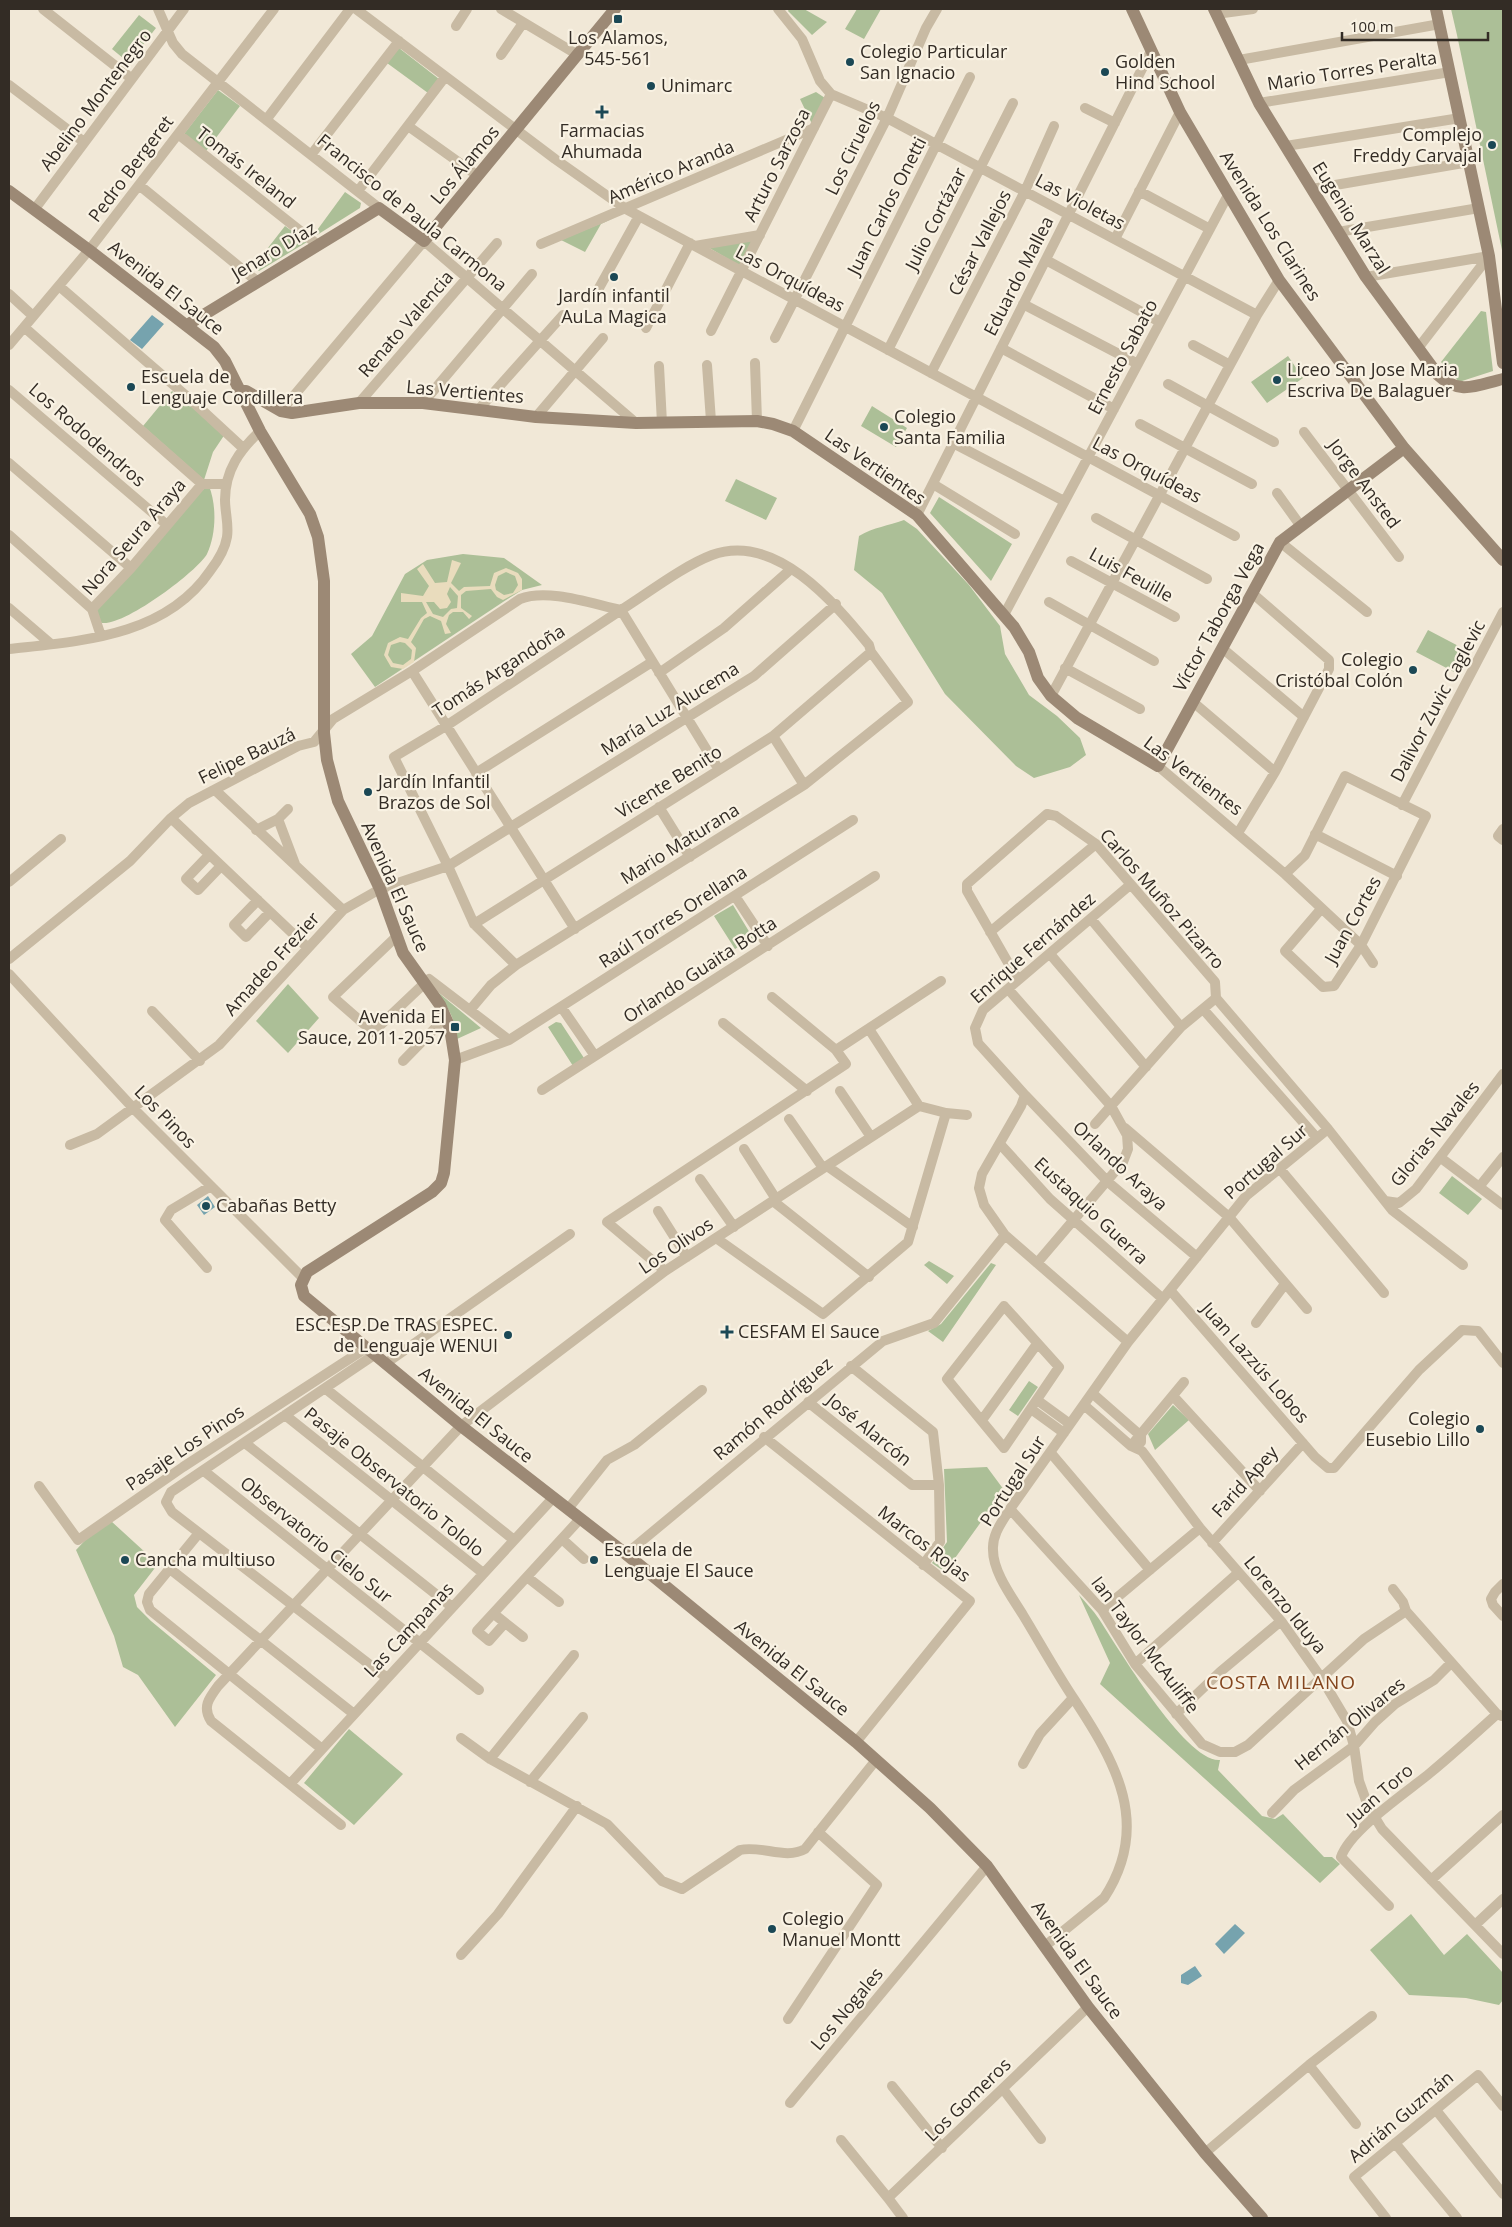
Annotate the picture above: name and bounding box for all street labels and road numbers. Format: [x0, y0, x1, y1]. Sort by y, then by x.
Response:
street label: Abelino Montenegro [34, 24, 156, 175]
street label: Mario Torres Peralta [1265, 45, 1438, 95]
street label: Los Ciruelos [819, 97, 885, 199]
street label: Arturo Sarzosa [737, 104, 815, 225]
street label: Pedro Bergeret [82, 110, 178, 227]
street label: Los Álamos [424, 120, 504, 209]
street label: Tomás Ireland [192, 121, 301, 214]
street label: Francisco de Paula Carmona [313, 128, 513, 296]
street label: Juan Carlos Onetti [840, 133, 931, 280]
street label: Américo Aranda [604, 134, 737, 208]
street label: Avenida Los Clarines [1215, 146, 1327, 305]
street label: Eugenio Marzal [1308, 157, 1396, 278]
street label: Julio Cortázar [898, 163, 972, 276]
street label: Las Violetas [1031, 167, 1130, 235]
street label: César Vallejos [942, 185, 1016, 300]
street label: Eduardo Mallea [978, 212, 1059, 340]
street label: Jenaro Díaz [225, 215, 320, 286]
street label: Avenida El Sauce [104, 234, 229, 340]
street label: Las Orquídeas [732, 239, 849, 317]
street label: Renato Valencia [352, 265, 458, 382]
street label: Ernesto Sabato [1082, 295, 1163, 418]
street label: Las Vertientes [405, 374, 525, 408]
street label: Los Rododendros [24, 377, 151, 492]
street label: Las Vertientes [820, 422, 931, 510]
street label: Las Orquídeas [1089, 430, 1206, 508]
street label: Jorge Ansted [1322, 432, 1406, 533]
street label: Nora Seura Araya [76, 473, 191, 600]
street label: Víctor Taborga Vega [1167, 538, 1269, 696]
street label: Luis Feuille [1085, 541, 1178, 607]
street label: Dalivor Zuvic Caglevic [1384, 615, 1490, 786]
street label: Tomás Argandoña [428, 618, 569, 722]
street label: María Luz Alucema [596, 656, 743, 760]
street label: Felipe Bauzá [194, 721, 299, 789]
street label: Las Vertientes [1139, 730, 1248, 820]
street label: Vicente Benito [611, 739, 726, 823]
street label: Mario Maturana [616, 797, 743, 889]
street label: Avenida El Sauce [356, 817, 435, 956]
street label: Carlos Muñoz Pizarro [1095, 823, 1230, 974]
street label: Raúl Torres Orellana [594, 859, 751, 973]
street label: Juan Cortes [1317, 872, 1386, 969]
street label: Enrique Fernández [965, 886, 1100, 1008]
street label: Amadeo Frezier [218, 906, 325, 1020]
street label: Orlando Guaita Botta [618, 910, 781, 1028]
street label: Glorias Navales [1384, 1076, 1484, 1191]
street label: Los Pinos [130, 1079, 202, 1153]
street label: Orlando Araya [1068, 1115, 1173, 1215]
street label: Portugal Sur [1218, 1118, 1313, 1204]
street label: Eustaquio Guerra [1030, 1151, 1154, 1269]
street label: Los Olivos [634, 1211, 717, 1279]
street label: Juan Lazzús Lobos [1195, 1295, 1315, 1428]
street label: Ramón Rodríguez [708, 1351, 837, 1465]
street label: Avenida El Sauce [414, 1361, 539, 1468]
street label: José Alarcón [821, 1386, 917, 1471]
street label: Pasaje Los Pinos [121, 1399, 248, 1496]
street label: Pasaje Observatorio Tololo [300, 1401, 490, 1561]
street label: Portugal Sur [974, 1430, 1051, 1530]
street label: Farid Apey [1206, 1440, 1283, 1522]
street label: Observatorio Cielo Sur [236, 1470, 398, 1608]
street label: Marcos Rojas [873, 1499, 976, 1587]
street label: Lorenzo Iduya [1239, 1551, 1332, 1658]
street label: Ian Taylor McAuliffe [1086, 1571, 1205, 1718]
street label: Las Campanas [358, 1577, 458, 1682]
street label: Avenida El Sauce [730, 1614, 855, 1721]
street label: Hernán Olivares [1289, 1671, 1410, 1775]
street label: Juan Toro [1340, 1758, 1418, 1830]
street label: Avenida El Sauce [1027, 1895, 1129, 2023]
street label: Los Nogales [805, 1962, 888, 2055]
street label: Los Gomeros [919, 2052, 1016, 2146]
street label: Adrián Guzmán [1343, 2065, 1458, 2167]

